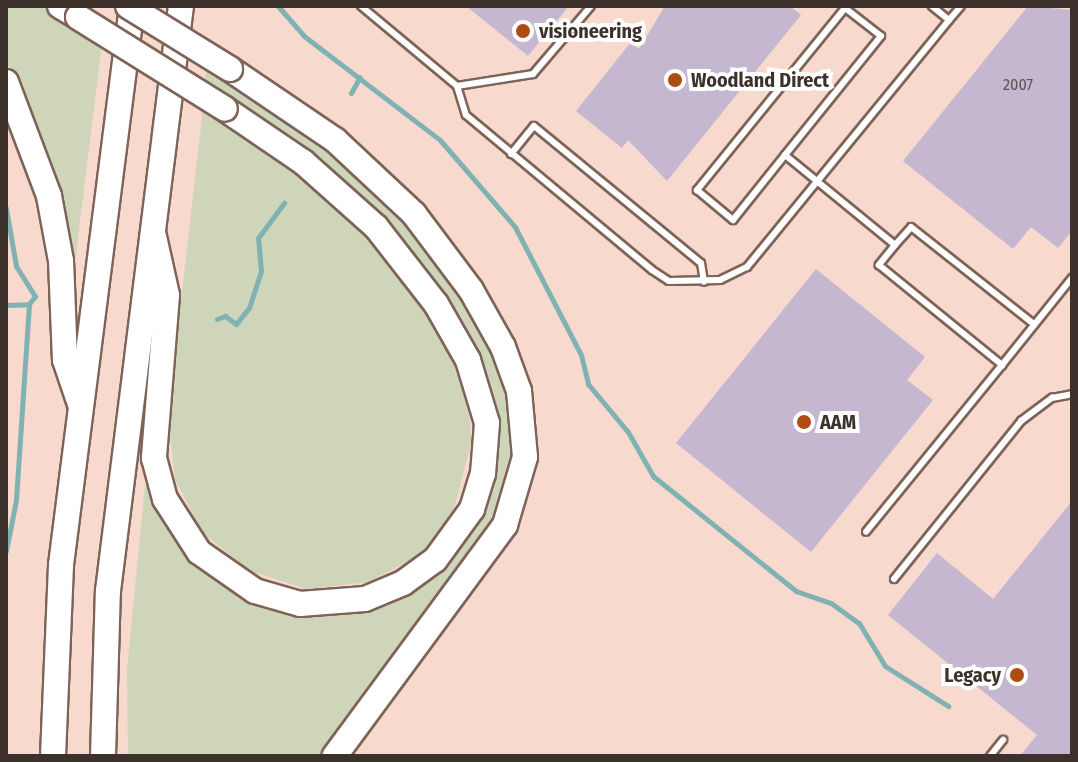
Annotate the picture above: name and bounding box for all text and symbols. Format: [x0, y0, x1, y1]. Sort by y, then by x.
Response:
place label: visioneering [539, 19, 642, 43]
marker: visioneering [514, 22, 532, 40]
place label: Woodland Direct [691, 68, 829, 92]
marker: Woodland Direct [666, 71, 684, 89]
house number: 2007 [1003, 75, 1033, 95]
place label: AAM [820, 410, 856, 434]
marker: AAM [795, 413, 813, 431]
place label: Legacy [944, 663, 1001, 687]
marker: Legacy [1008, 666, 1026, 684]

